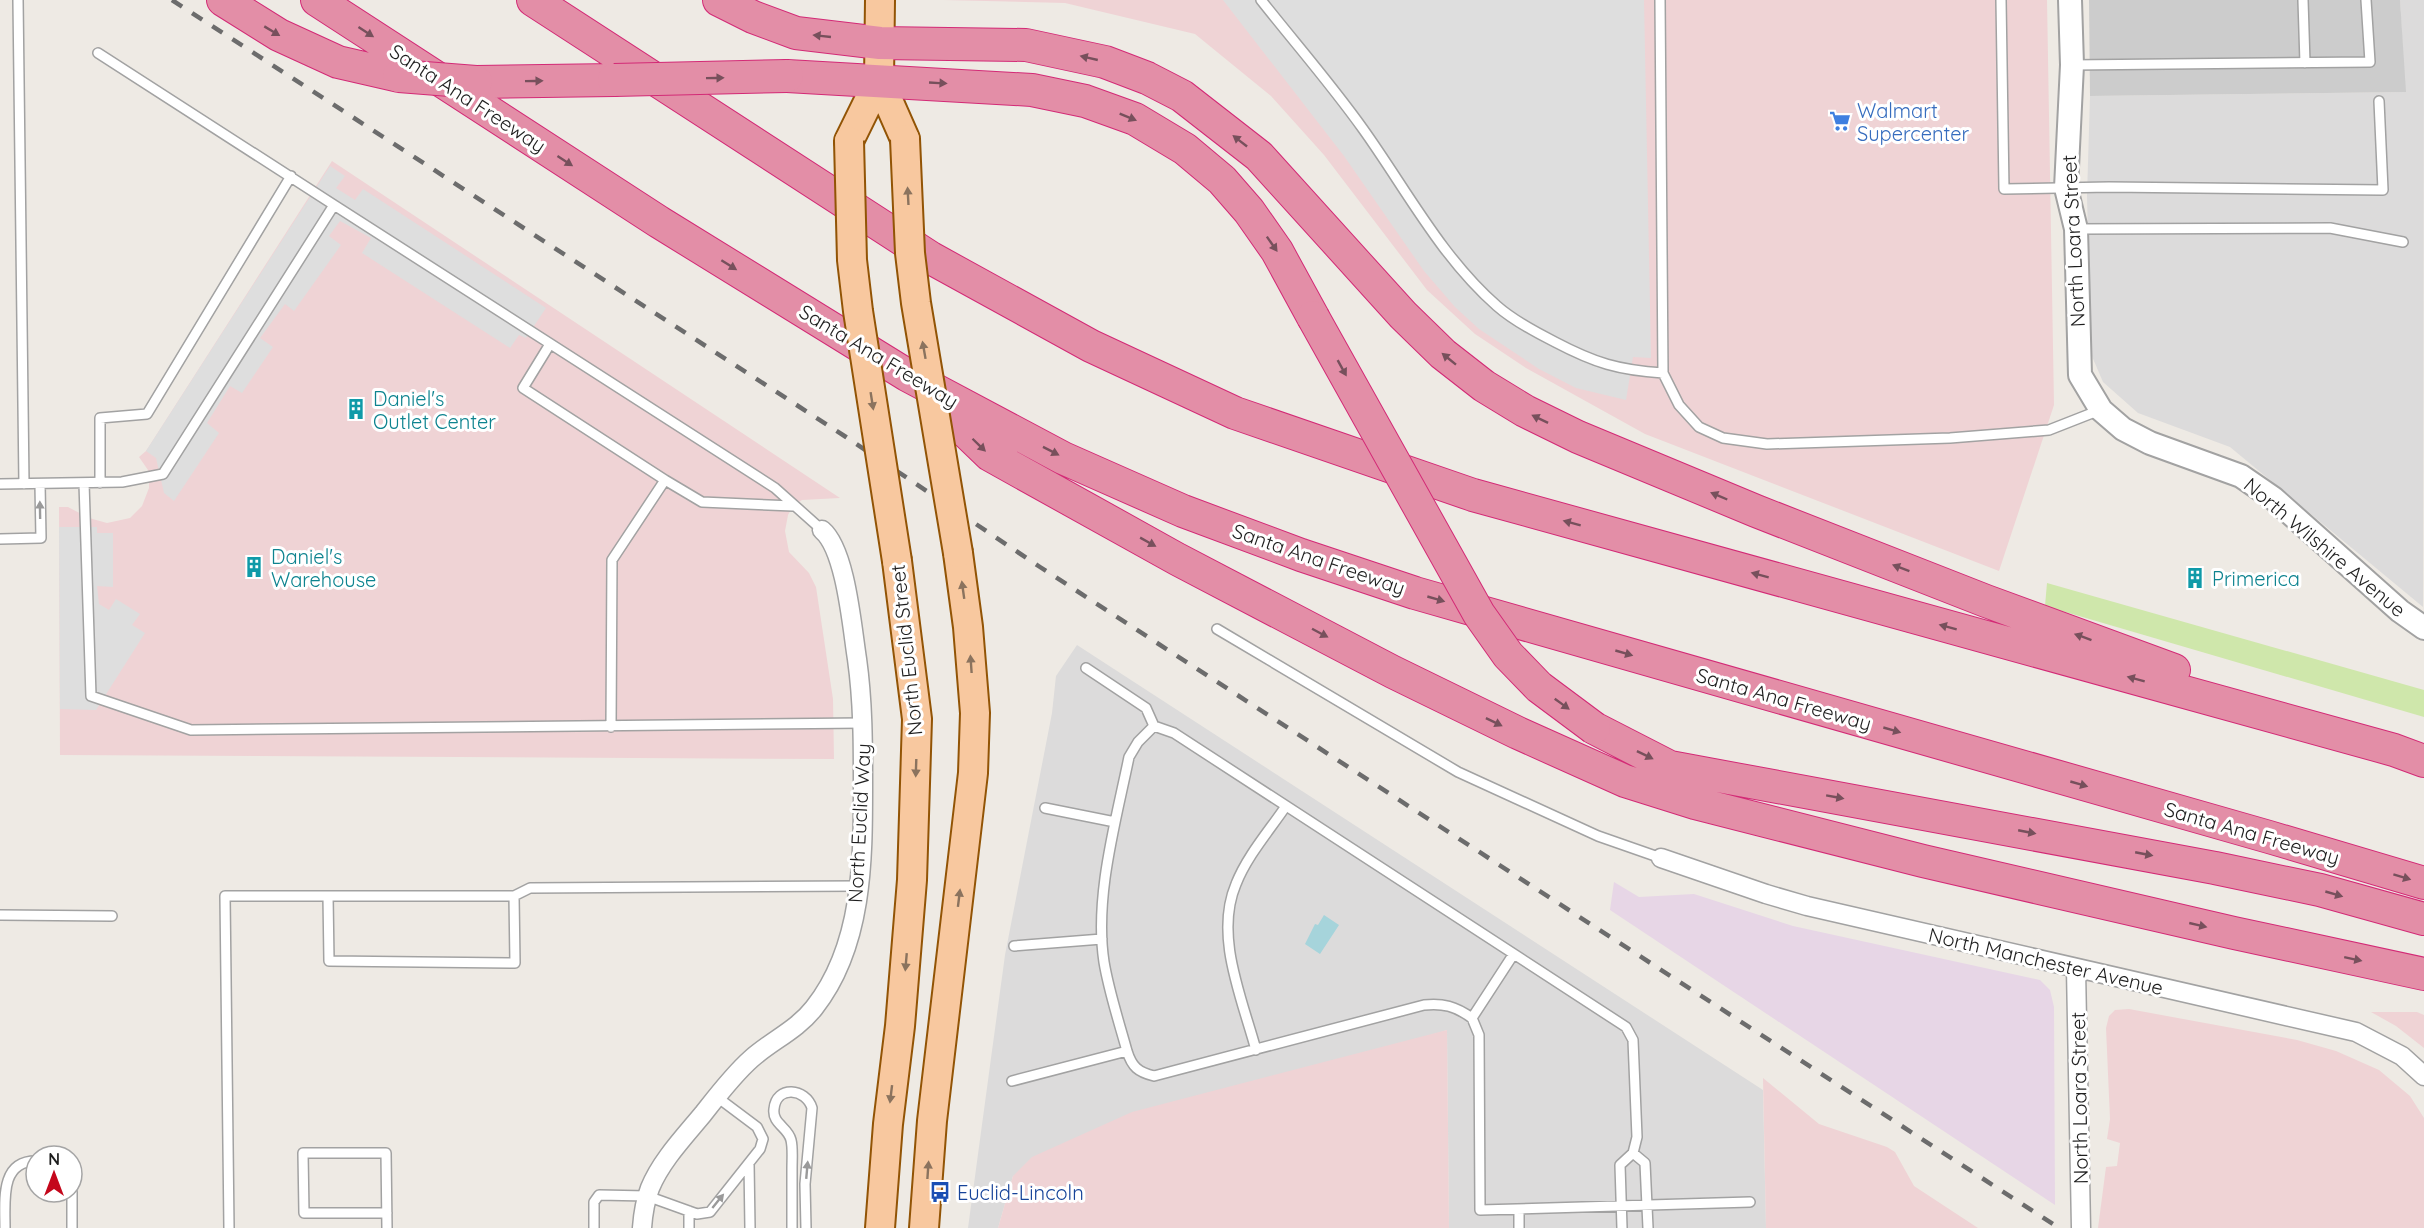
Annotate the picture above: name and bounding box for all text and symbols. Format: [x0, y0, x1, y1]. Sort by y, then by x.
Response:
one-way arrow [264, 26, 281, 36]
one-way arrow [358, 26, 374, 37]
one-way arrow [812, 31, 831, 41]
street label: Santa Ana Freeway [385, 38, 551, 158]
one-way arrow [1079, 53, 1098, 62]
one-way arrow [705, 73, 724, 83]
one-way arrow [525, 76, 544, 86]
one-way arrow [928, 79, 947, 88]
place label: Walmart Supercenter [1857, 98, 1969, 146]
supermarket icon: Walmart Supercenter [1828, 109, 1852, 133]
one-way arrow [1120, 112, 1138, 122]
one-way arrow [1233, 136, 1248, 148]
street label: North Loara Street [2056, 154, 2090, 328]
one-way arrow [557, 155, 573, 166]
one-way arrow [903, 187, 912, 206]
one-way arrow [1266, 236, 1277, 252]
one-way arrow [721, 260, 737, 271]
street label: Santa Ana Freeway [795, 299, 963, 413]
one-way arrow [919, 341, 928, 360]
one-way arrow [1441, 352, 1457, 365]
one-way arrow [1337, 360, 1347, 377]
place label: Daniel's Outlet Center [373, 386, 496, 434]
one-way arrow [868, 392, 877, 411]
building icon: Daniel's Outlet Center [344, 397, 368, 421]
one-way arrow [1532, 414, 1549, 423]
one-way arrow [972, 438, 987, 452]
one-way arrow [1043, 447, 1060, 456]
street label: North Wilshire Avenue [2239, 472, 2411, 622]
one-way arrow [1710, 491, 1728, 501]
one-way arrow [36, 501, 45, 520]
one-way arrow [1563, 517, 1581, 527]
street label: Santa Ana Freeway [1229, 518, 1409, 600]
one-way arrow [1140, 537, 1157, 547]
place label: Daniel's Warehouse [271, 544, 376, 592]
building icon: Daniel's Warehouse [242, 555, 266, 579]
street label: North Euclid Street [885, 563, 927, 737]
one-way arrow [1891, 563, 1909, 573]
building icon: Primerica [2183, 566, 2207, 590]
place label: Primerica [2212, 566, 2300, 591]
one-way arrow [1751, 569, 1769, 579]
one-way arrow [959, 580, 968, 599]
one-way arrow [1427, 595, 1445, 604]
one-way arrow [1939, 621, 1957, 631]
one-way arrow [1311, 628, 1329, 638]
one-way arrow [2074, 631, 2092, 641]
one-way arrow [1615, 649, 1633, 658]
one-way arrow [966, 654, 976, 673]
street label: Santa Ana Freeway [1694, 662, 1874, 736]
one-way arrow [2127, 673, 2145, 683]
one-way arrow [1554, 698, 1569, 710]
one-way arrow [1485, 716, 1503, 726]
one-way arrow [1883, 726, 1901, 735]
street label: North Euclid Way [842, 742, 876, 904]
one-way arrow [1637, 750, 1654, 760]
one-way arrow [911, 758, 920, 777]
one-way arrow [2070, 780, 2088, 789]
one-way arrow [1825, 793, 1844, 802]
street label: Santa Ana Freeway [2162, 796, 2342, 870]
one-way arrow [2017, 828, 2036, 837]
one-way arrow [2134, 850, 2153, 859]
one-way arrow [2393, 873, 2411, 882]
one-way arrow [954, 889, 964, 908]
one-way arrow [2326, 890, 2344, 899]
one-way arrow [2189, 920, 2208, 930]
street label: North Manchester Avenue [1926, 922, 2166, 1000]
one-way arrow [901, 953, 910, 972]
one-way arrow [2344, 955, 2363, 964]
street label: North Loara Street [2065, 1011, 2093, 1184]
one-way arrow [887, 1085, 896, 1104]
north arrow [24, 1144, 84, 1204]
text: N [48, 1149, 60, 1169]
one-way arrow [802, 1160, 812, 1179]
one-way arrow [923, 1160, 933, 1179]
bus stop icon: Euclid-Lincoln [928, 1180, 952, 1204]
place label: Euclid-Lincoln [957, 1180, 1084, 1205]
one-way arrow [712, 1194, 724, 1209]

